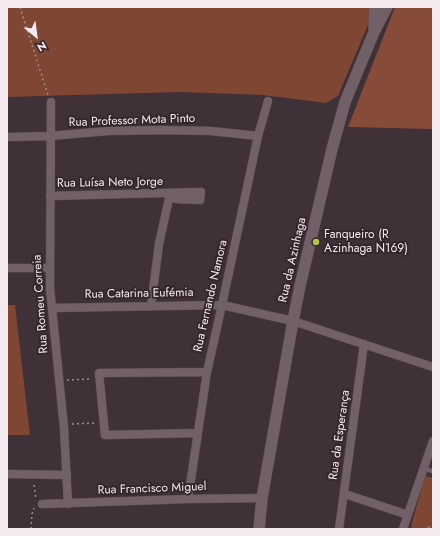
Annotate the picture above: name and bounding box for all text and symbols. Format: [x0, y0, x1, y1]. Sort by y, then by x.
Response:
north arrow [16, 16, 56, 56]
text: N [34, 37, 50, 56]
street label: Rua Professor Mota Pinto [68, 112, 196, 130]
street label: Rua Luísa Neto Jorge [57, 175, 163, 191]
street label: Rua da Azinhaga [276, 216, 310, 304]
place label: Fanqueiro (R Azinhaga N169) [324, 228, 408, 256]
marker: Fanqueiro (R Azinhaga N169) [311, 237, 321, 247]
street label: Rua Fernando Namora [191, 239, 231, 353]
street label: Rua Romeu Correia [30, 254, 52, 354]
street label: Rua Catarina Eufémia [85, 286, 193, 302]
street label: Rua da Esperança [327, 389, 353, 481]
street label: Rua Francisco Miguel [97, 480, 207, 498]

